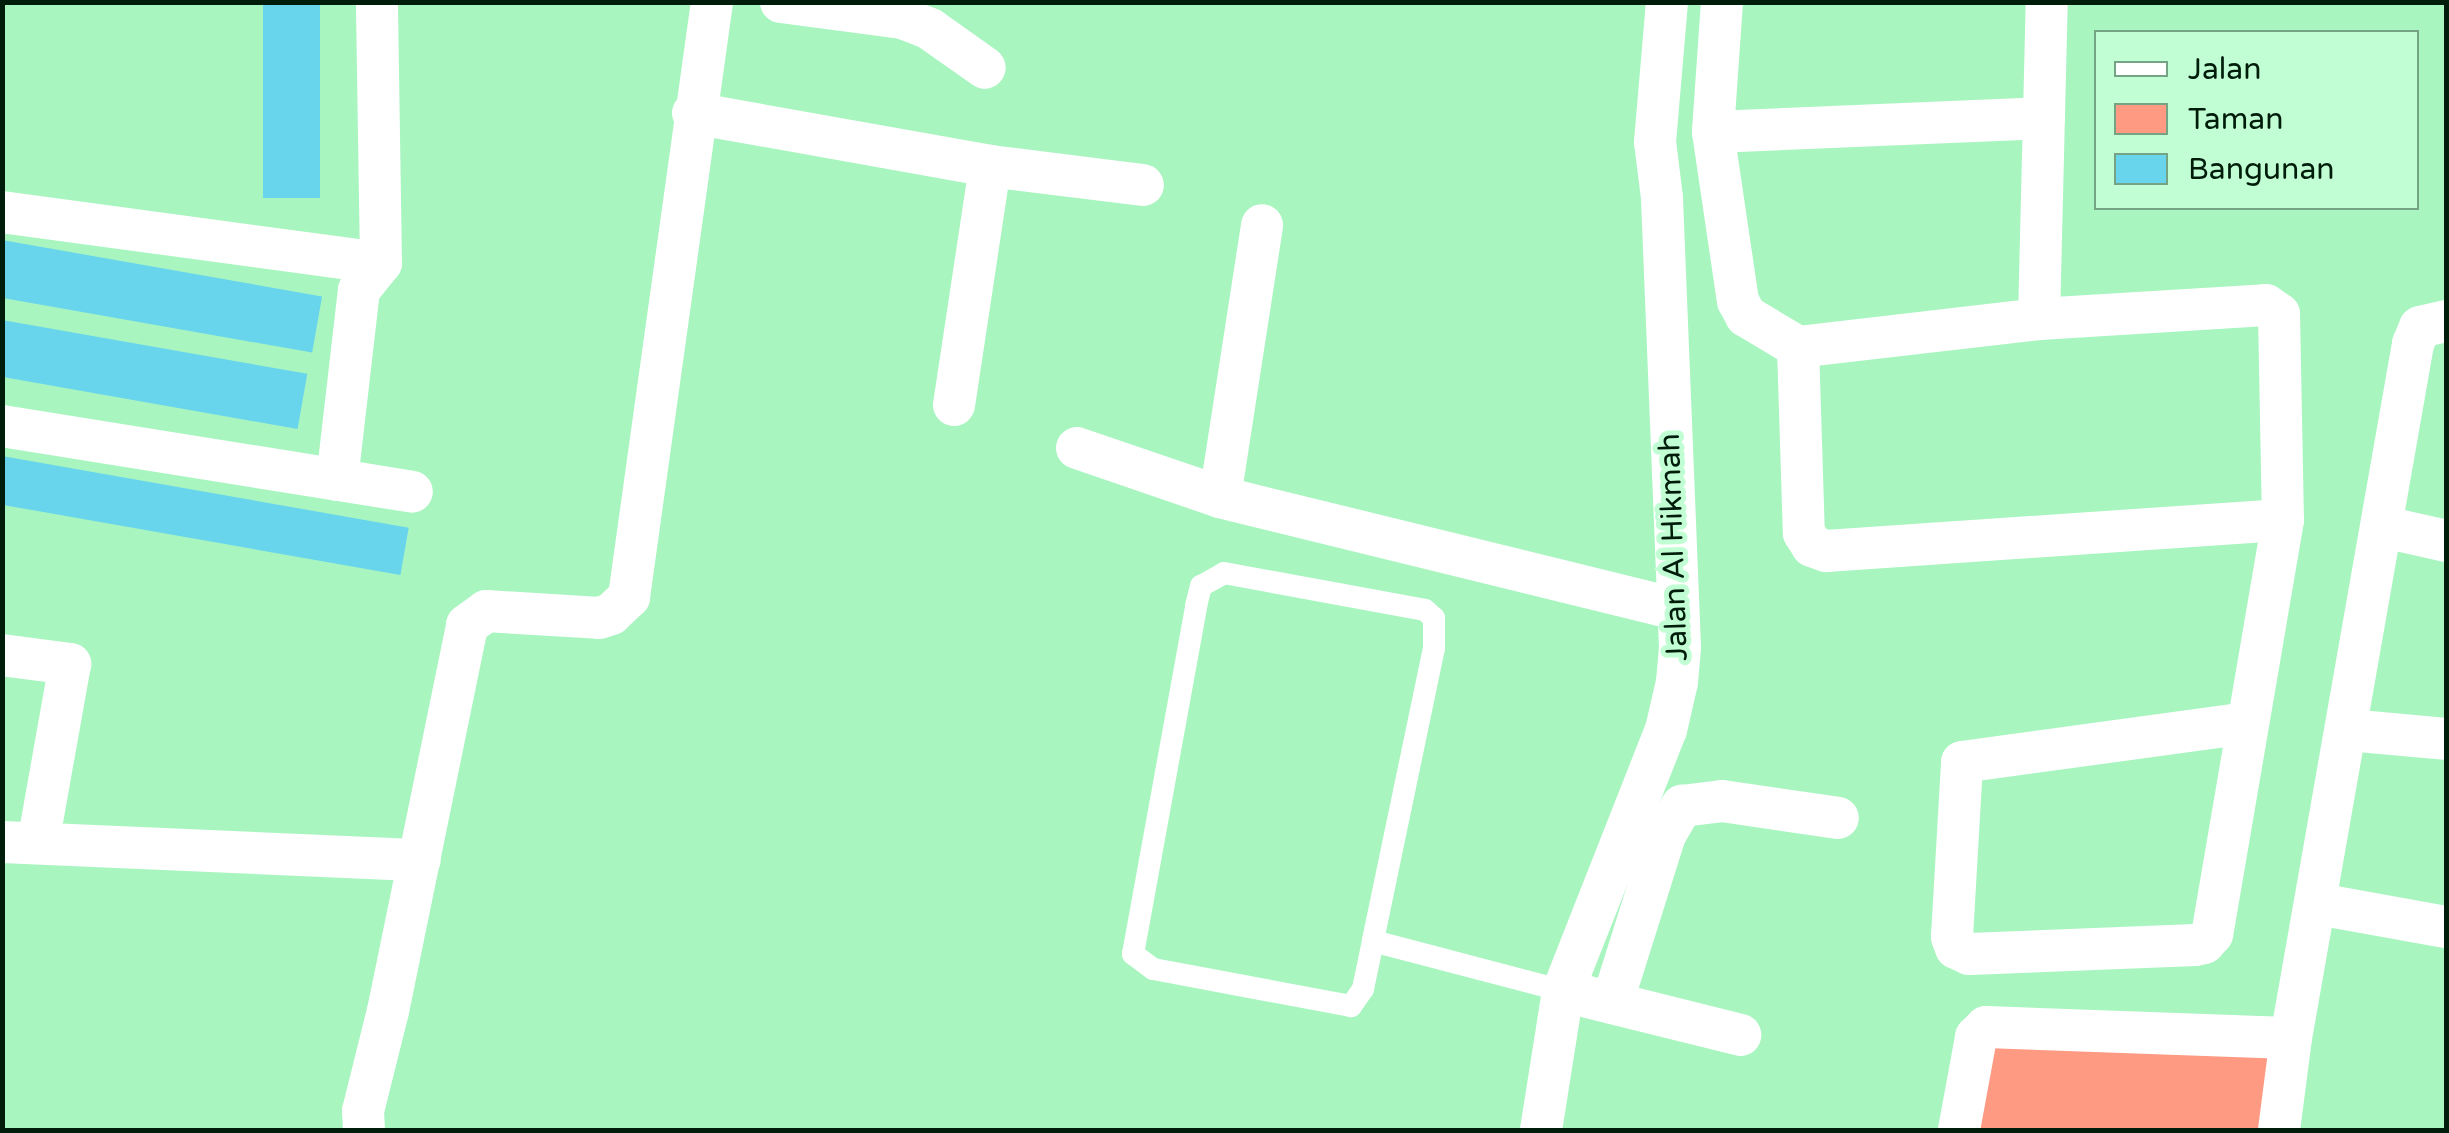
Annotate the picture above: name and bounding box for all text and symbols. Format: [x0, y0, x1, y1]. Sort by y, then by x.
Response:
legend [2094, 30, 2419, 210]
text: Jalan [2188, 51, 2261, 88]
text: Taman [2188, 101, 2283, 138]
text: Bangunan [2188, 151, 2335, 188]
street label: Jalan Al Hikmah [1652, 433, 1696, 661]

